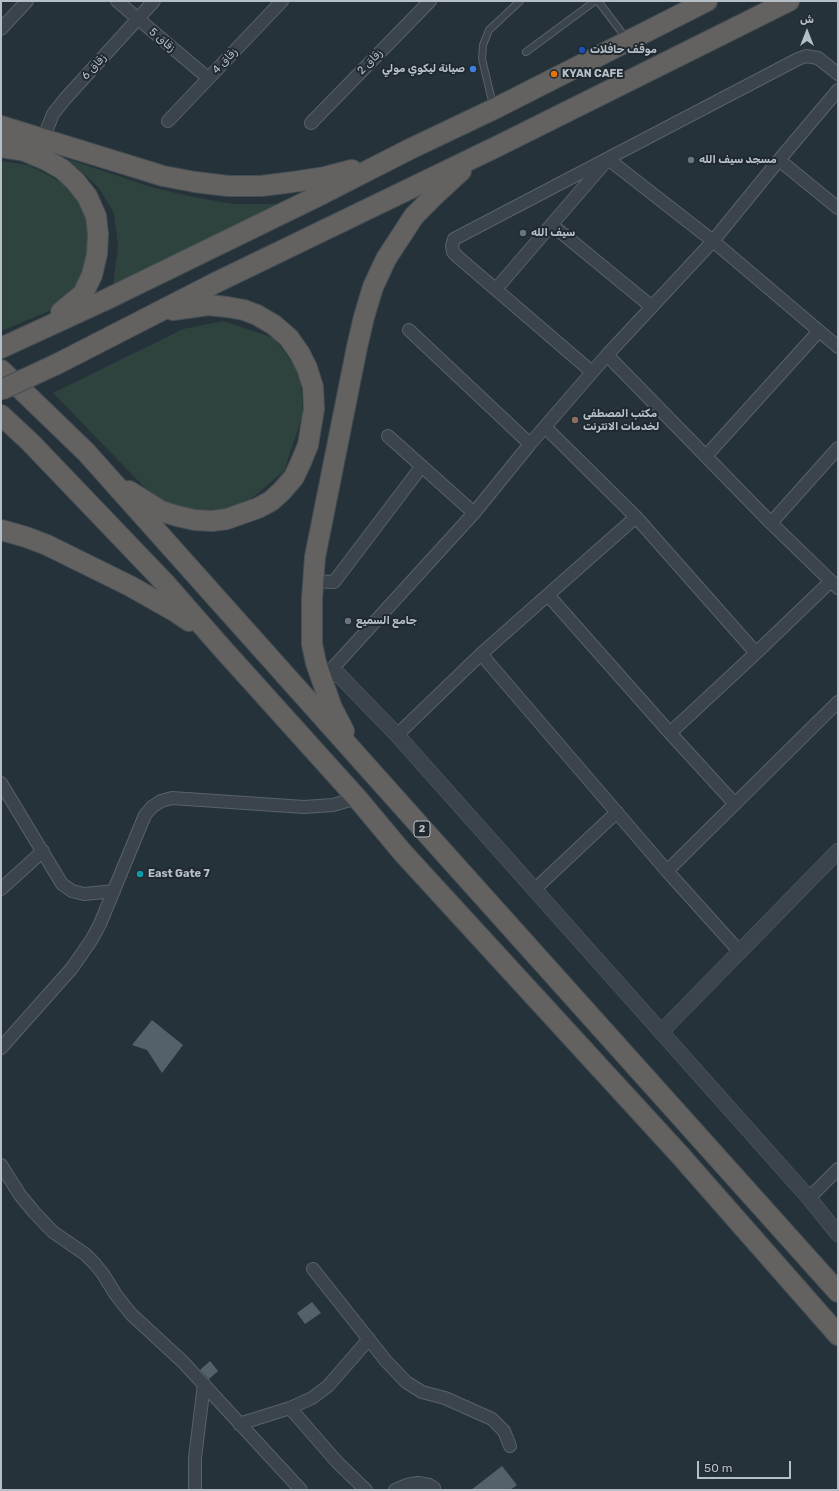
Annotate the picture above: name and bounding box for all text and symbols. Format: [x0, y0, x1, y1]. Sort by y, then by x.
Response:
north arrow [787, 12, 827, 52]
text: ش [800, 13, 814, 26]
street label: زقاق 5 [146, 25, 178, 55]
place label: موقف حافلات [590, 43, 657, 57]
street label: زقاق 4 [210, 45, 240, 77]
marker: موقف حافلات [577, 45, 587, 55]
street label: زقاق 2 [355, 47, 385, 77]
street label: زقاق 6 [79, 51, 109, 83]
place label: صيانة ليكوي مولي [382, 62, 465, 76]
marker: صيانة ليكوي مولي [468, 64, 478, 74]
place label: KYAN CAFE [562, 67, 623, 81]
marker: KYAN CAFE [549, 69, 559, 79]
place label: مسجد سيف الله [699, 153, 777, 167]
marker: مسجد سيف الله [686, 155, 696, 165]
place label: سيف الله [531, 226, 575, 240]
marker: سيف الله [518, 228, 528, 238]
place label: مكتب المصطفى لخدمات الانترنت [583, 407, 659, 433]
marker: مكتب المصطفى لخدمات الانترنت [570, 415, 580, 425]
place label: جامع السميع [356, 614, 417, 628]
marker: جامع السميع [343, 616, 353, 626]
road number: 2 [414, 821, 430, 837]
place label: East Gate 7 [148, 867, 210, 881]
marker: East Gate 7 [135, 869, 145, 879]
scale bar [699, 1453, 793, 1479]
text: 50 m [704, 1461, 732, 1475]

